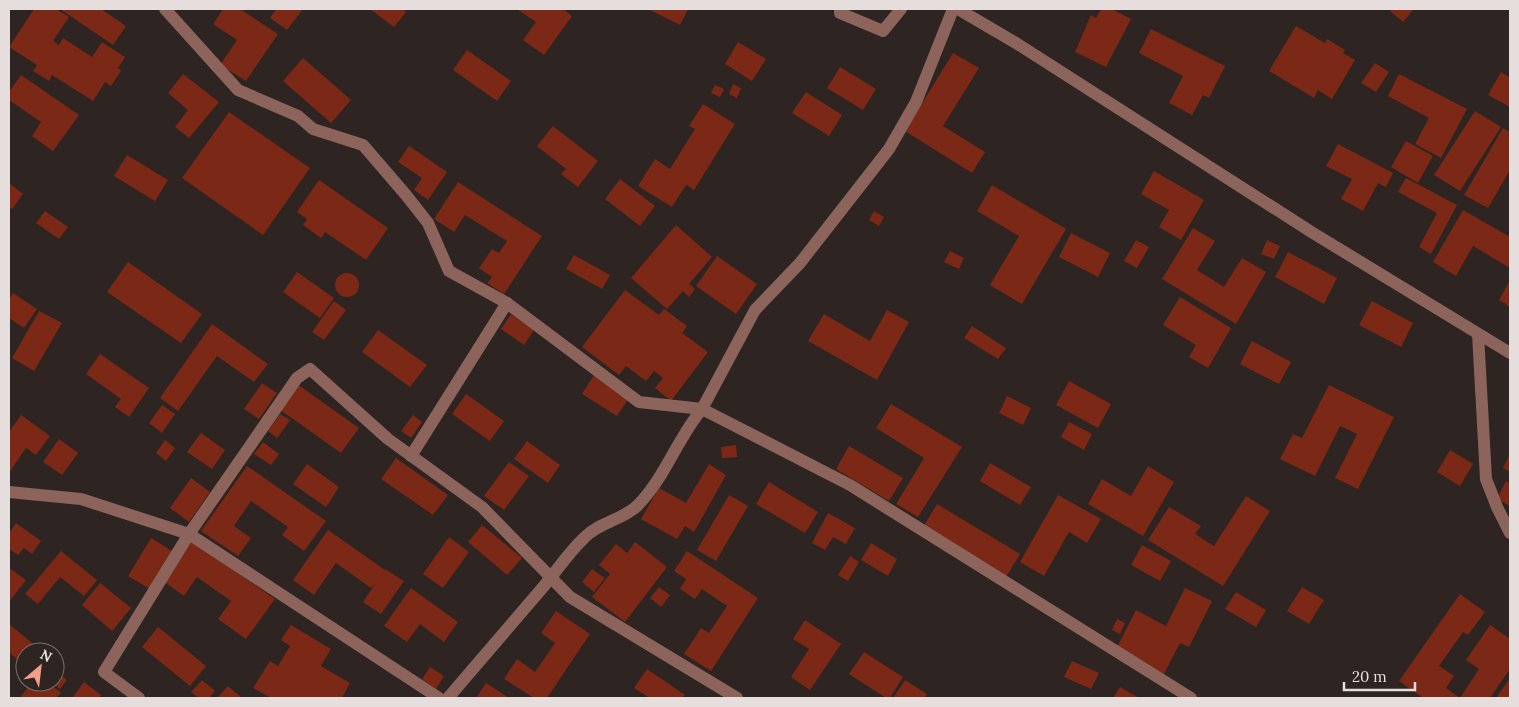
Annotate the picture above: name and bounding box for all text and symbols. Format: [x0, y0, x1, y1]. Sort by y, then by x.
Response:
north arrow [15, 642, 65, 692]
text: N [37, 645, 55, 666]
scale bar [1344, 660, 1415, 692]
text: 20 m [1352, 667, 1387, 686]

